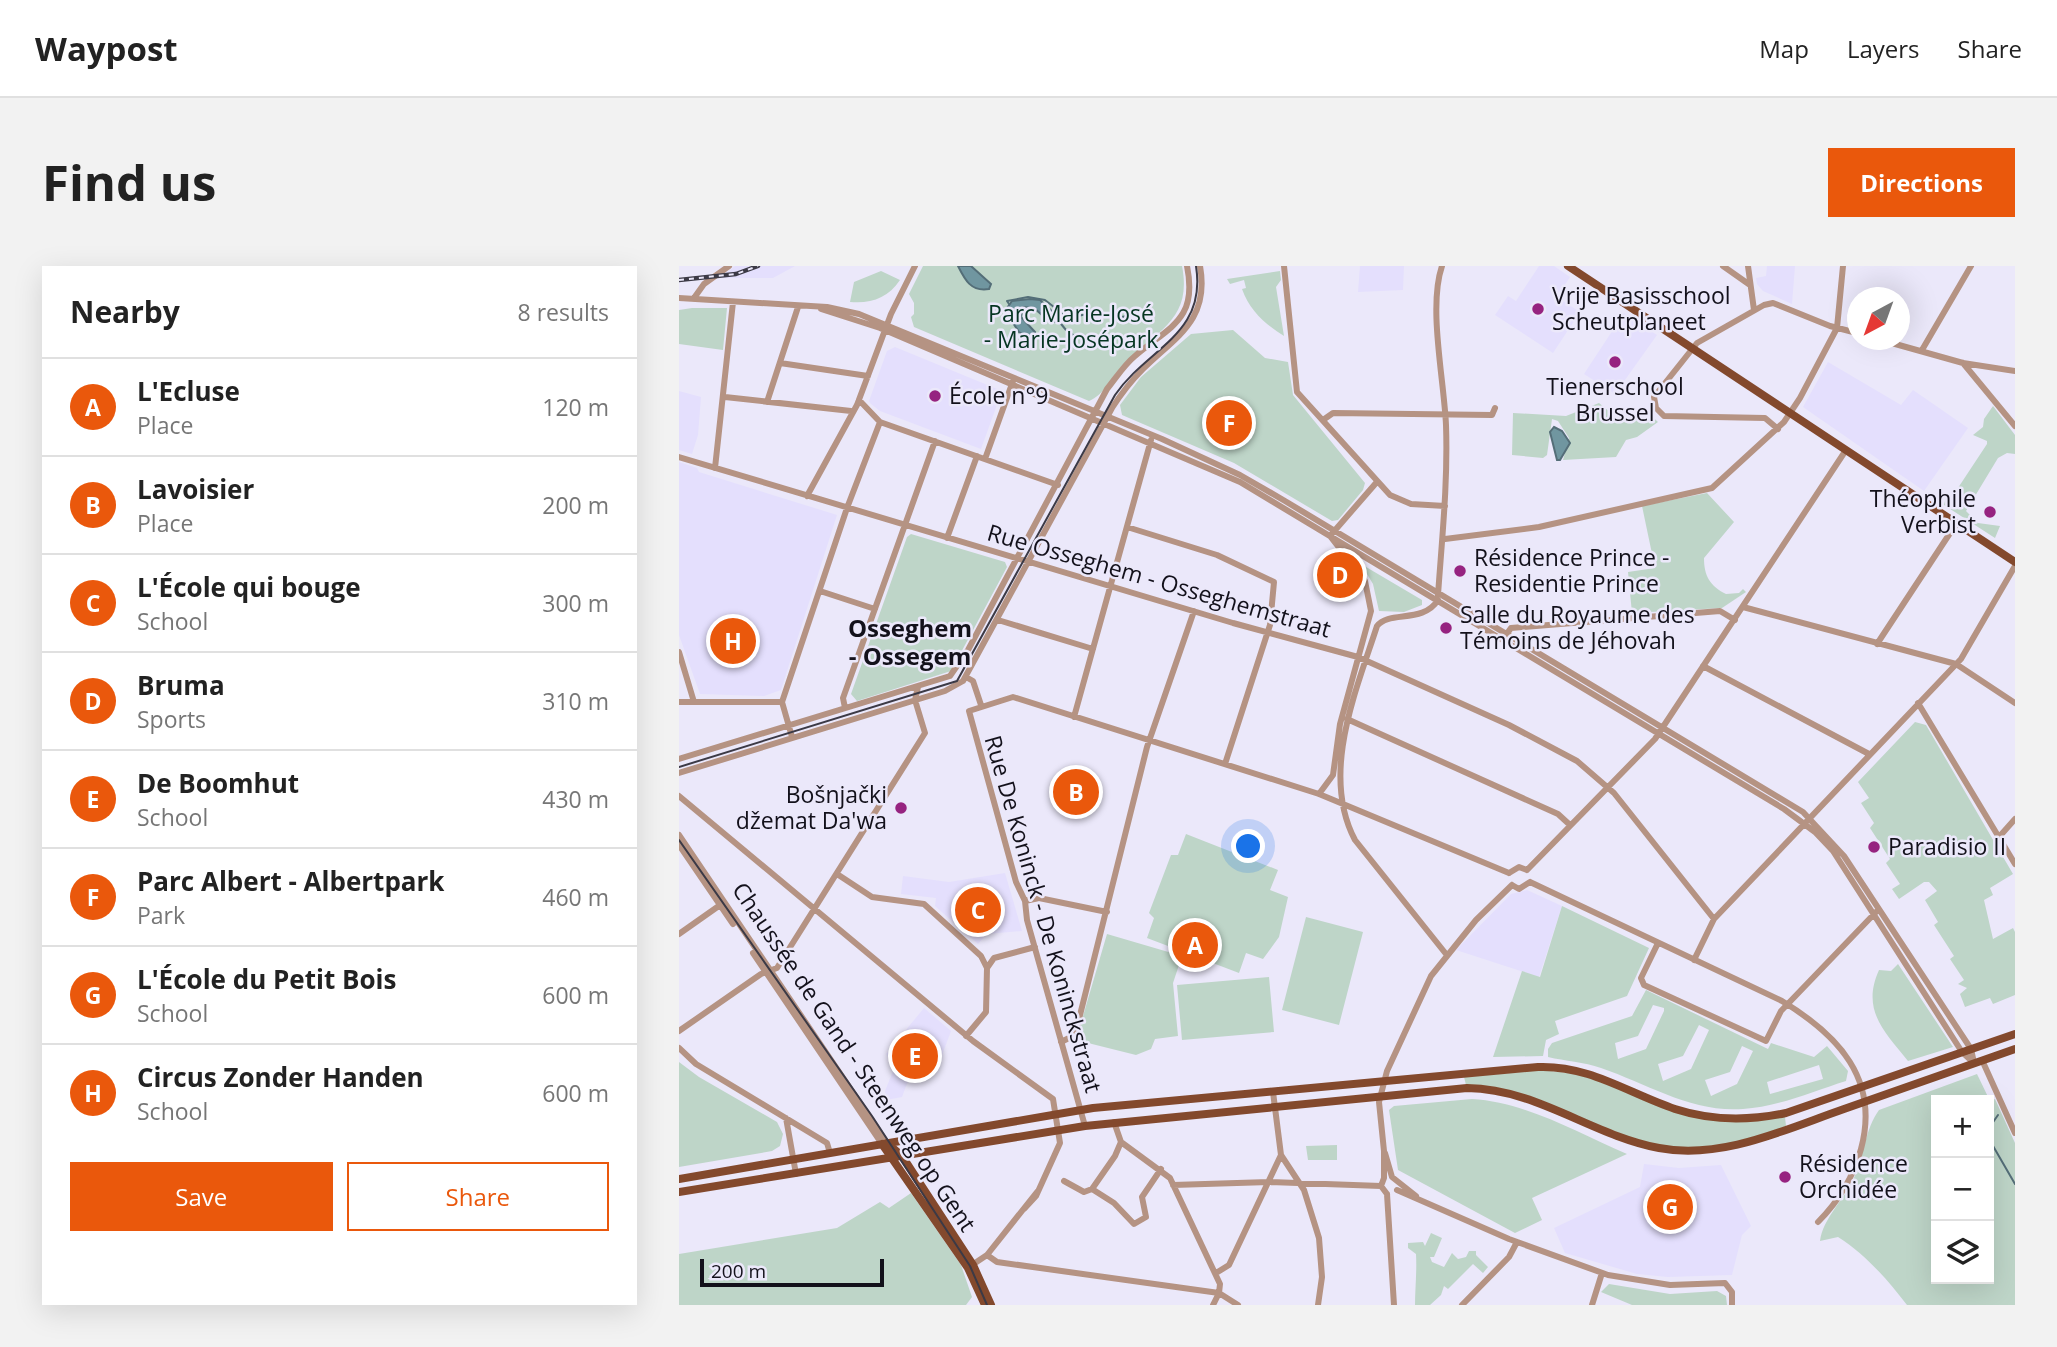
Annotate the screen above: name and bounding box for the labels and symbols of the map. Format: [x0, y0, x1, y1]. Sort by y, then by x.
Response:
place label: Vrije Basisschool Scheutplaneet [1552, 279, 1731, 337]
north arrow [1847, 287, 1910, 350]
park label: Parc Marie-José - Marie-Josépark [984, 297, 1158, 355]
marker: Vrije Basisschool Scheutplaneet [1530, 301, 1546, 317]
marker: Tienerschool Brussel [1607, 354, 1623, 370]
place label: Tienerschool Brussel [1546, 370, 1684, 428]
place label: École n°9 [949, 379, 1048, 411]
marker: École n°9 [927, 388, 943, 404]
pin: F [1206, 397, 1252, 449]
place label: Théophile Verbist [1870, 482, 1976, 540]
marker: Théophile Verbist [1982, 504, 1998, 520]
street label: Rue Osseghem - Osseghemstraat [984, 516, 1335, 644]
place label: Résidence Prince - Residentie Prince [1474, 541, 1669, 599]
pin: D [1317, 549, 1363, 601]
marker: Résidence Prince - Residentie Prince [1452, 563, 1468, 579]
place label: Salle du Royaume des Témoins de Jéhovah [1460, 598, 1695, 656]
district label: Osseghem - Ossegem [848, 611, 972, 672]
pin: H [710, 615, 756, 667]
marker: Salle du Royaume des Témoins de Jéhovah [1438, 620, 1454, 636]
street label: Rue De Koninck - De Koninckstraat [978, 731, 1110, 1096]
pin: B [1053, 766, 1099, 818]
place label: Bošnjački džemat Da'wa [736, 778, 887, 836]
marker: Bošnjački džemat Da'wa [893, 800, 909, 816]
your location [1231, 829, 1265, 863]
place label: Paradisio II [1888, 830, 2006, 862]
marker: Paradisio II [1866, 839, 1882, 855]
street label: Chaussée de Gand - Steenweg op Gent [727, 877, 981, 1237]
pin: C [955, 884, 1001, 936]
pin: A [1172, 919, 1218, 971]
pin: E [892, 1030, 938, 1082]
place label: Résidence Orchidée [1799, 1147, 1908, 1205]
marker: Résidence Orchidée [1777, 1169, 1793, 1185]
pin: G [1647, 1181, 1693, 1233]
scale bar [700, 1256, 884, 1288]

